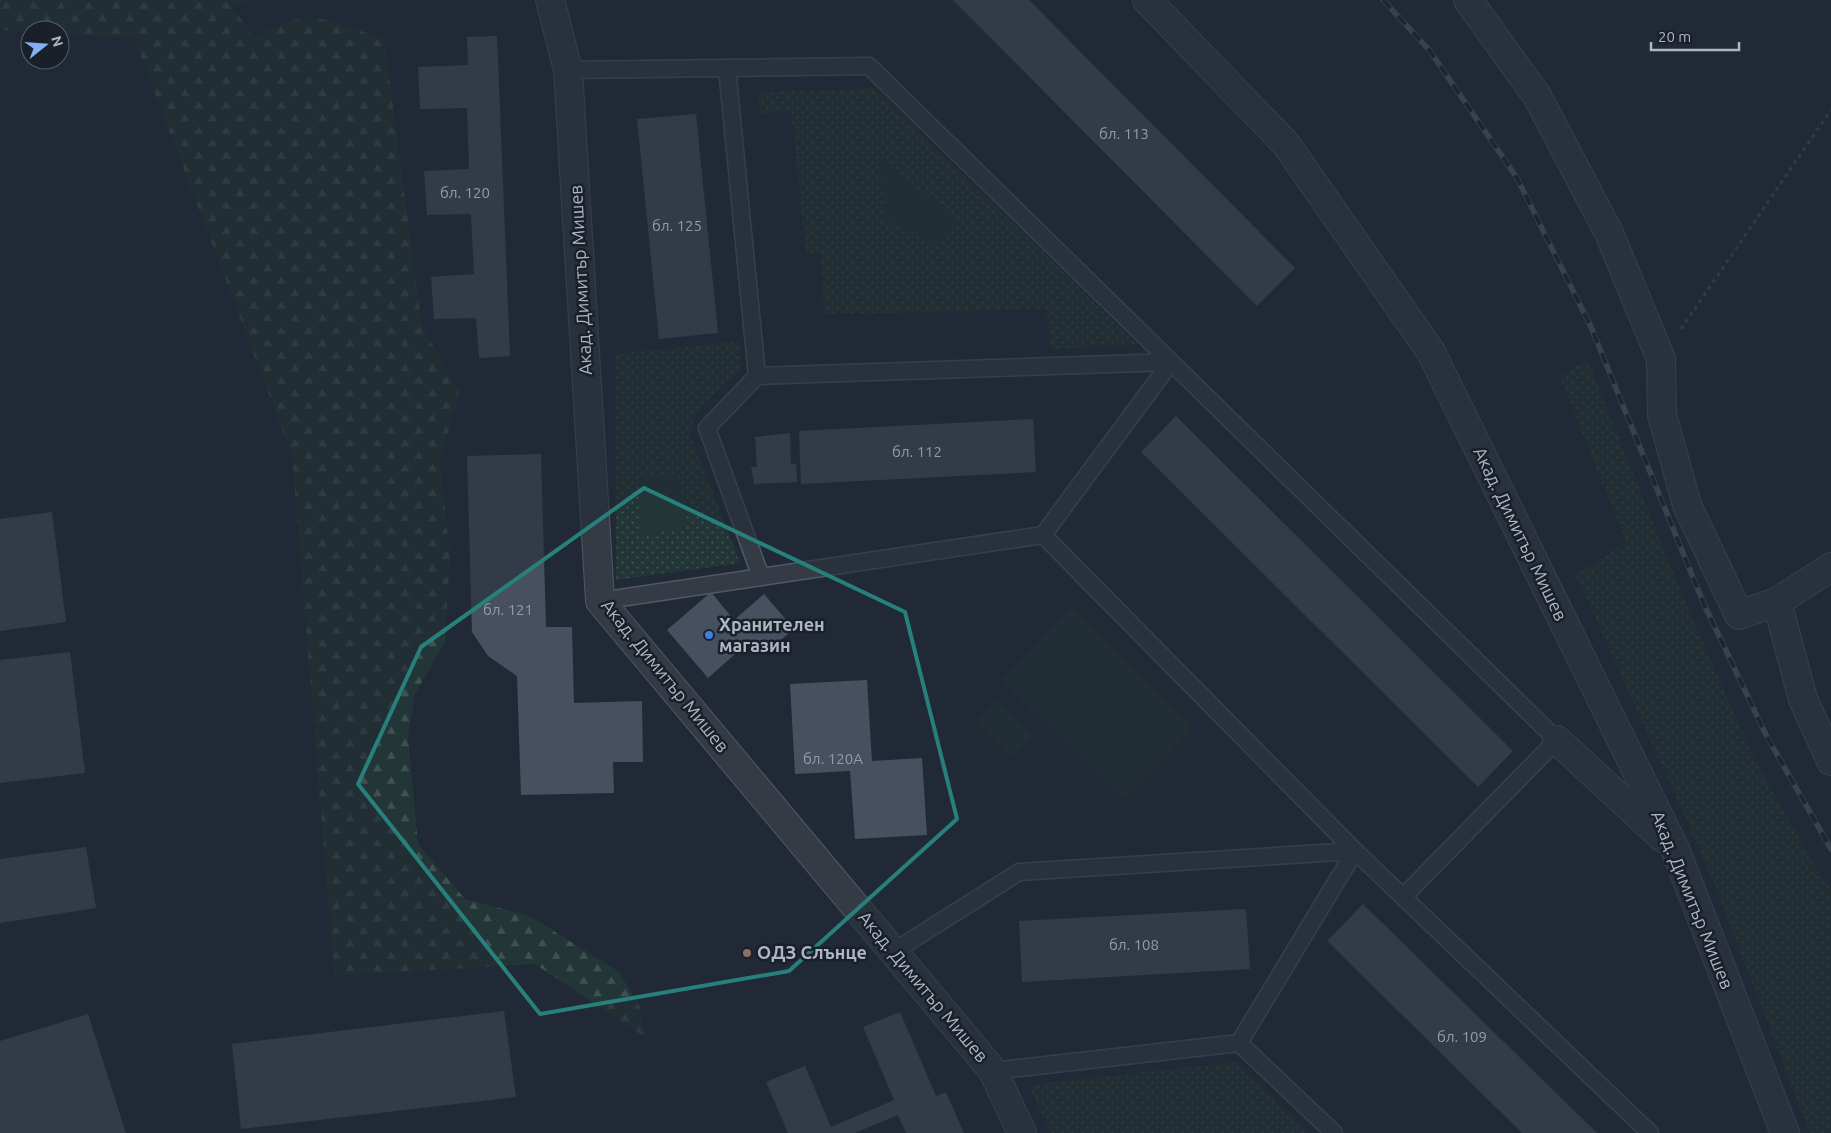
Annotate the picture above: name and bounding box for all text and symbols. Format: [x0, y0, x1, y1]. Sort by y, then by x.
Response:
north arrow [20, 20, 70, 70]
scale bar [1651, 20, 1738, 52]
text: 20 m [1658, 28, 1691, 45]
text: N [48, 34, 67, 49]
house number: бл. 113 [1099, 125, 1149, 142]
house number: бл. 120 [440, 184, 490, 201]
street label: Акад. Димитър Мишев [565, 184, 595, 376]
house number: бл. 125 [652, 217, 702, 234]
house number: бл. 112 [892, 443, 942, 460]
street label: Акад. Димитър Мишев [1470, 444, 1572, 624]
street label: Акад. Димитър Мишев [598, 595, 734, 756]
house number: бл. 121 [483, 601, 533, 618]
place label: Хранителен магазин [719, 614, 825, 655]
marker: Хранителен магазин [703, 629, 715, 641]
house number: бл. 120А [803, 750, 863, 767]
street label: Акад. Димитър Мишев [1648, 807, 1738, 992]
street label: Акад. Димитър Мишев [855, 907, 993, 1066]
house number: бл. 108 [1109, 936, 1159, 953]
place label: ОДЗ Слънце [757, 942, 867, 962]
marker: ОДЗ Слънце [741, 947, 753, 959]
house number: бл. 109 [1437, 1028, 1487, 1045]

